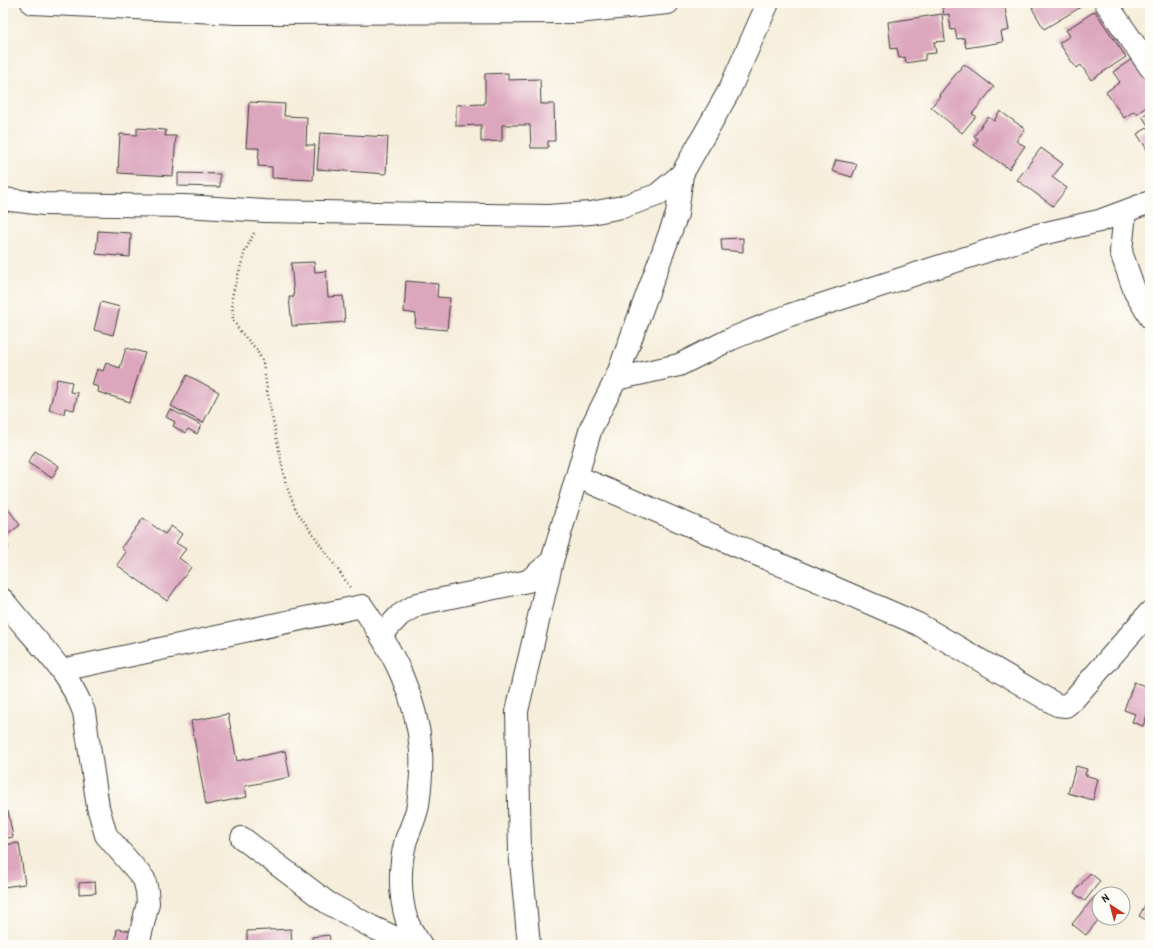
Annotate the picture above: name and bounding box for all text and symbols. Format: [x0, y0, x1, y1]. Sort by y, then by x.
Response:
north arrow [1091, 886, 1131, 926]
text: N [1099, 890, 1112, 905]

